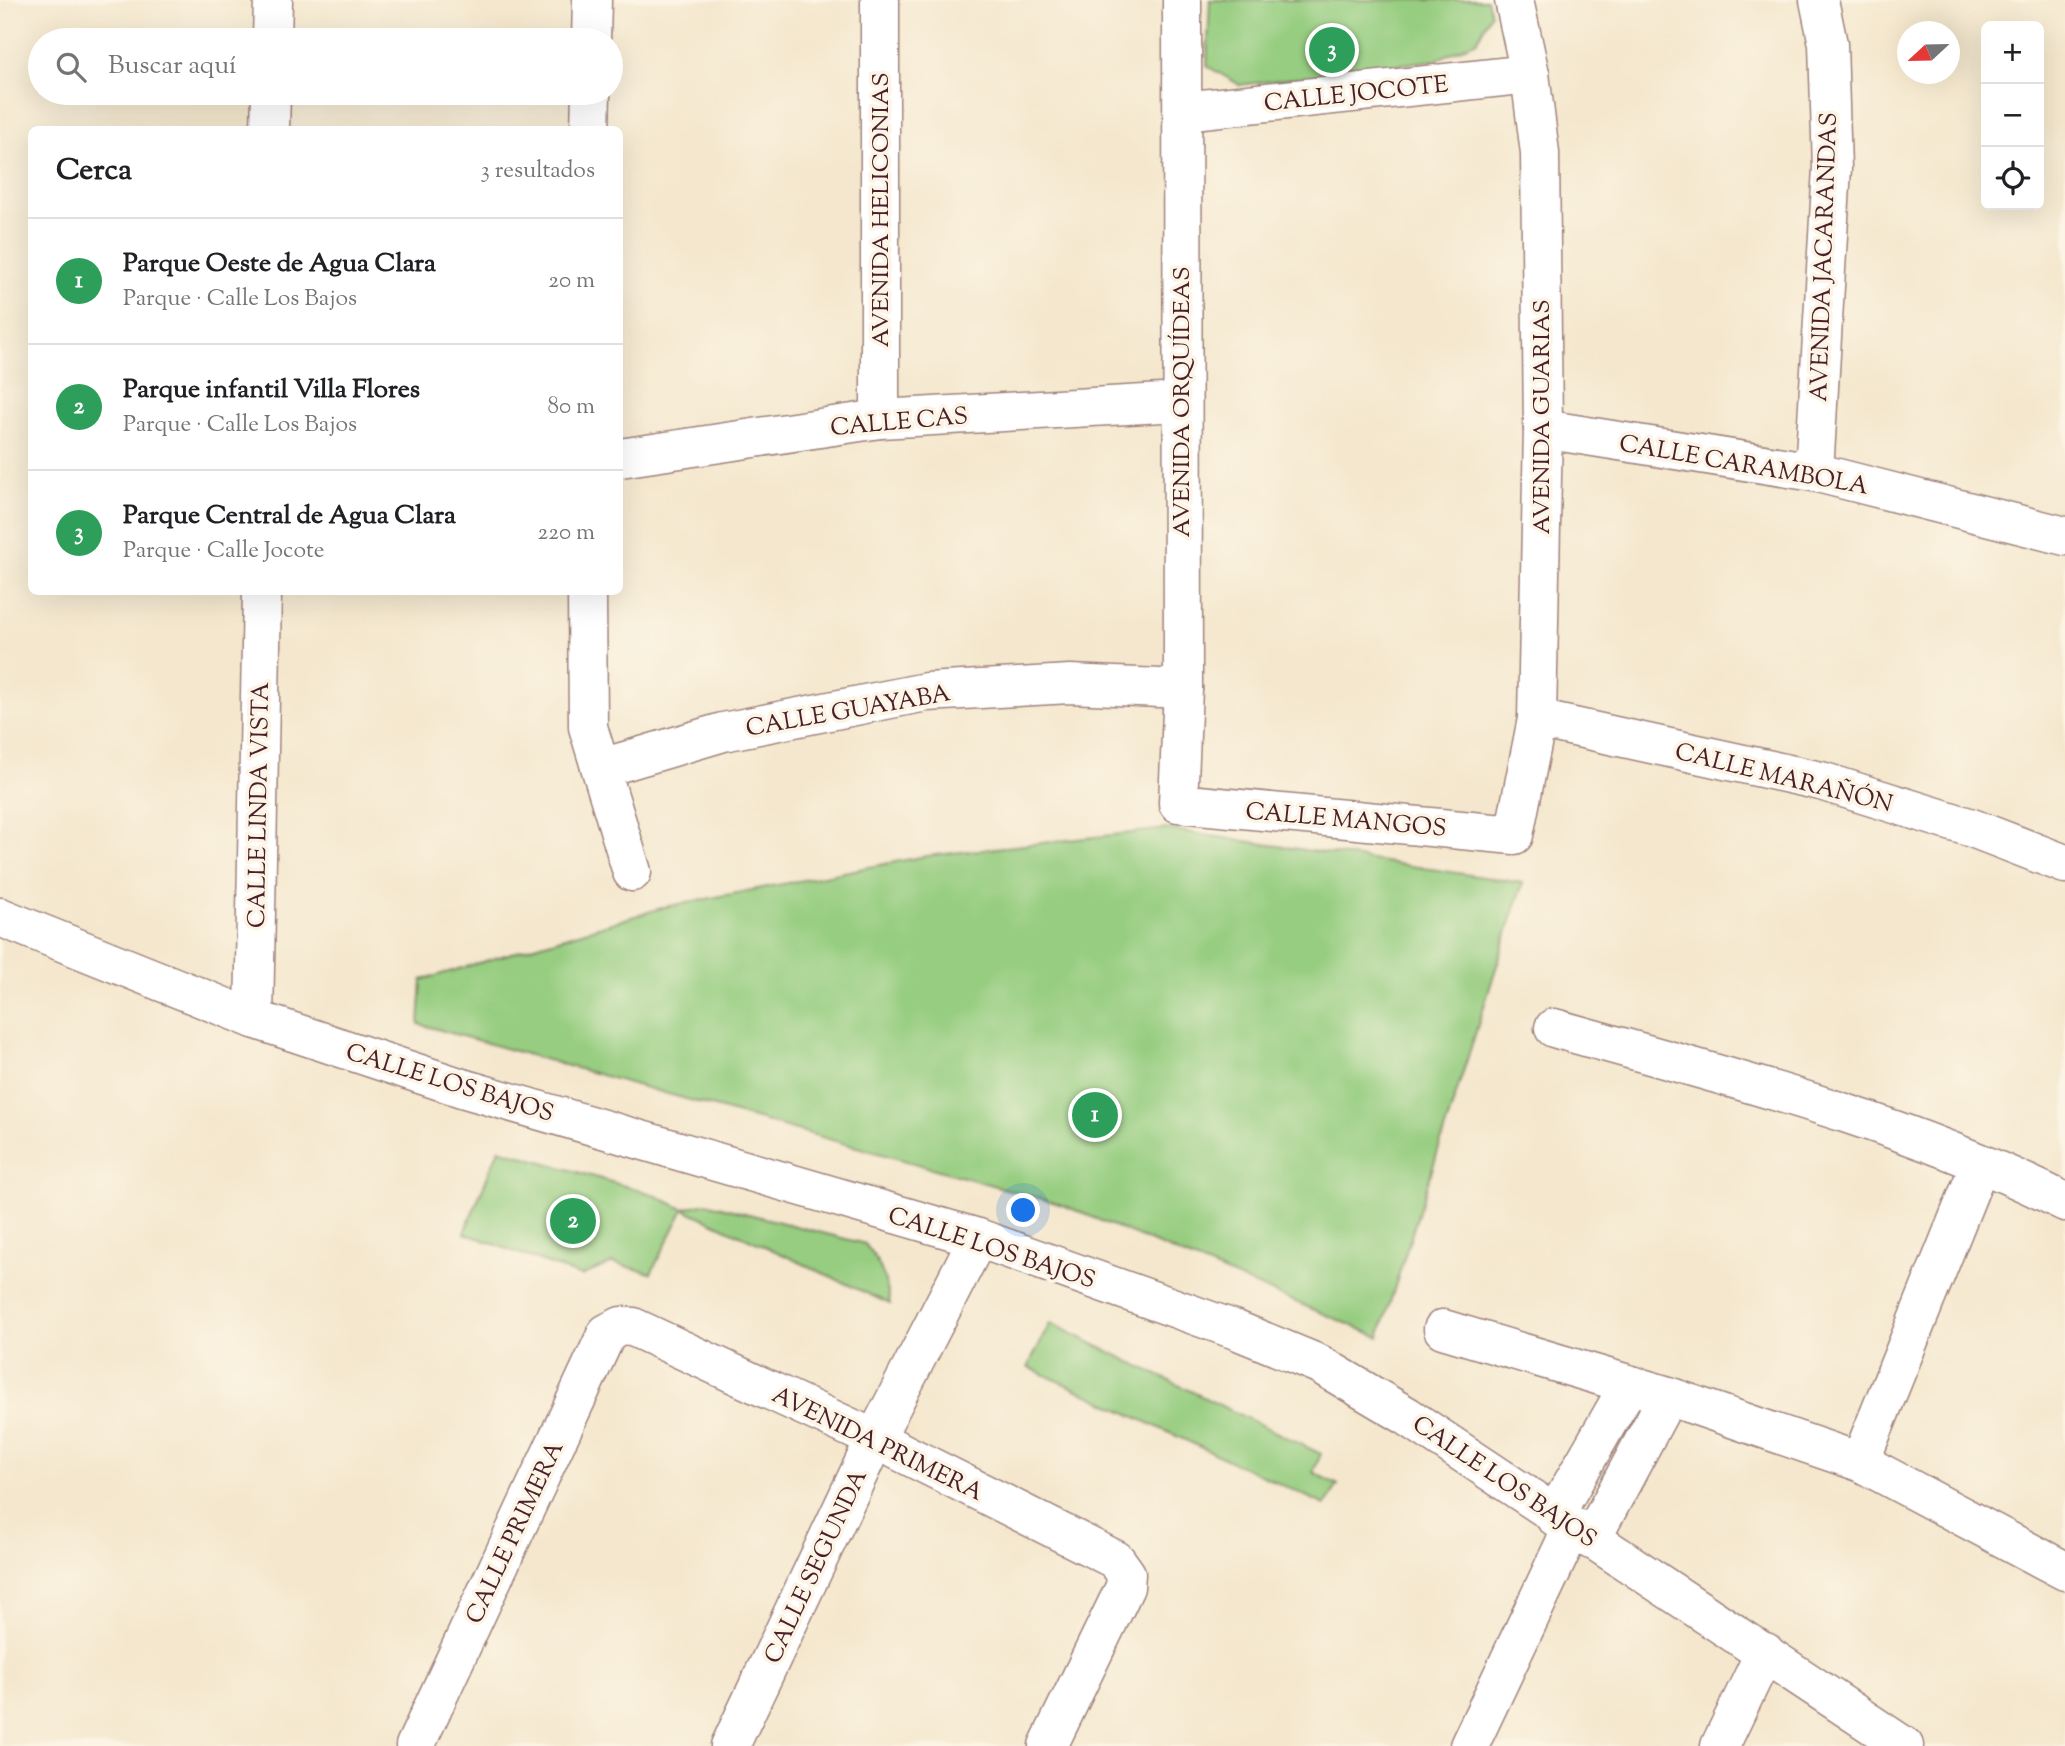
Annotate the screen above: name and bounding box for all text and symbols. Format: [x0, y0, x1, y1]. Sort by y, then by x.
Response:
north arrow [1897, 21, 1960, 84]
map controls [1981, 21, 2044, 210]
button: + [1981, 21, 2044, 84]
pin: 3 [1309, 24, 1355, 76]
search box [28, 28, 623, 105]
icon: search [52, 48, 90, 86]
text: Buscar aquí [108, 48, 237, 85]
street label: CALLE JOCOTE [1262, 68, 1450, 122]
street label: AVENIDA HELICONIAS [865, 72, 899, 348]
button: − [1981, 84, 2044, 147]
street label: AVENIDA JACARANDAS [1803, 112, 1847, 402]
button: locate [1981, 147, 2044, 210]
text: Cerca [56, 150, 132, 193]
text: 3 resultados [480, 155, 595, 188]
text: Parque Oeste de Agua Clara [123, 246, 436, 283]
text: 1 [75, 265, 83, 298]
text: 20 m [548, 265, 595, 298]
street label: AVENIDA ORQUÍDEAS [1166, 267, 1200, 537]
text: Parque · Calle Los Bajos [123, 283, 357, 316]
street label: AVENIDA GUARIAS [1526, 299, 1560, 535]
text: Parque infantil Villa Flores [123, 372, 420, 409]
text: 2 [74, 391, 84, 424]
text: 80 m [547, 391, 595, 424]
street label: CALLE CAS [829, 400, 969, 446]
text: Parque · Calle Los Bajos [123, 409, 357, 442]
street label: CALLE CARAMBOLA [1616, 427, 1871, 505]
text: Parque Central de Agua Clara [123, 498, 456, 535]
text: 3 [74, 517, 84, 550]
text: 220 m [537, 517, 595, 550]
text: Parque · Calle Jocote [123, 535, 324, 568]
street label: CALLE GUAYABA [743, 677, 954, 747]
street label: CALLE LINDA VISTA [241, 681, 279, 928]
street label: CALLE MARAÑÓN [1671, 735, 1896, 822]
street label: CALLE MANGOS [1244, 795, 1448, 847]
street label: CALLE LOS BAJOS [341, 1036, 558, 1132]
pin: 1 [1072, 1089, 1118, 1141]
your location [1006, 1193, 1040, 1227]
pin: 2 [550, 1195, 596, 1247]
street label: CALLE LOS BAJOS [883, 1199, 1099, 1298]
street label: AVENIDA PRIMERA [766, 1379, 989, 1511]
street label: CALLE LOS BAJOS [1405, 1408, 1603, 1557]
street label: CALLE PRIMERA [459, 1435, 573, 1630]
street label: CALLE SEGUNDA [757, 1464, 877, 1670]

